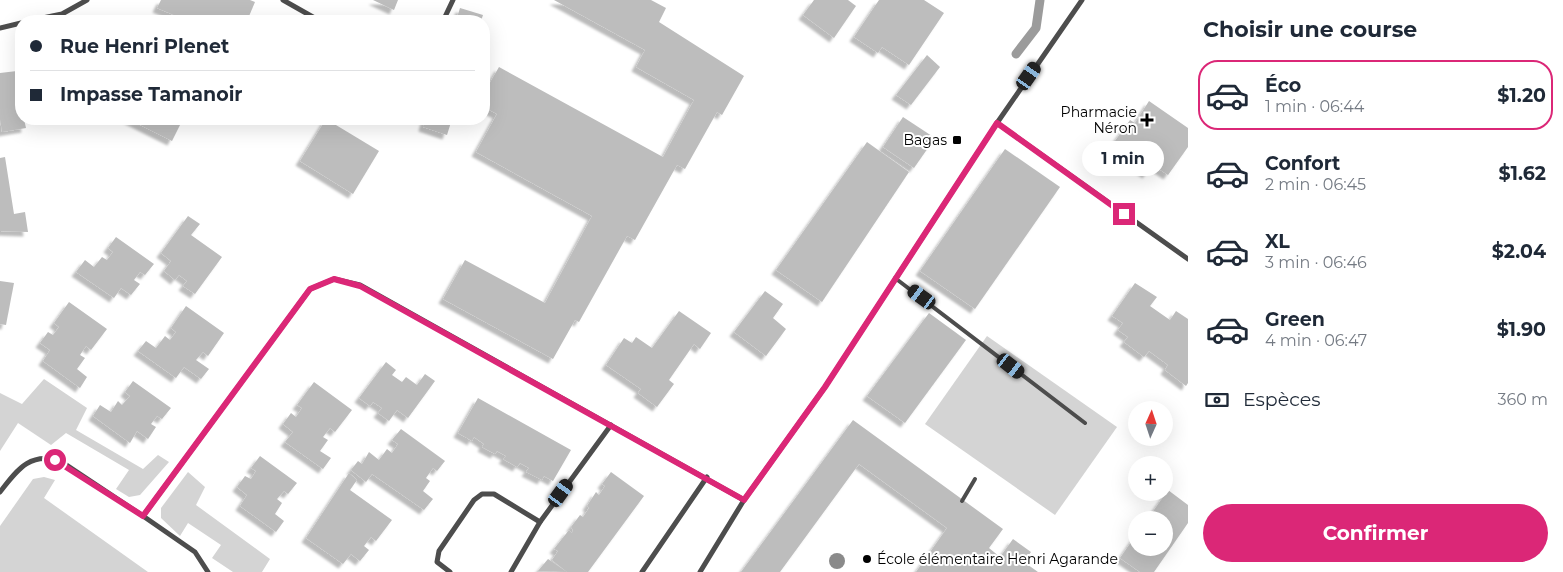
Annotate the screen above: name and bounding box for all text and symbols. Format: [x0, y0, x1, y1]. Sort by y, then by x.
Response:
text: Choisir une course [1203, 16, 1417, 43]
text: Rue Henri Plenet [60, 35, 229, 58]
car [1014, 59, 1043, 93]
icon: car [1205, 73, 1250, 118]
text: Éco [1265, 74, 1301, 97]
text: Impasse Tamanoir [60, 83, 243, 106]
text: $1.20 [1497, 84, 1546, 107]
text: 1 min · 06:44 [1265, 97, 1364, 116]
place label: Pharmacie Néron [1061, 103, 1137, 137]
marker: Pharmacie Néron [1141, 114, 1153, 126]
place label: Bagas [904, 131, 947, 149]
marker: Bagas [951, 134, 963, 146]
callout: 1 min [1083, 142, 1165, 176]
text: 1 min [1101, 149, 1145, 168]
icon: car [1205, 151, 1250, 196]
text: Confort [1265, 152, 1340, 175]
text: $1.62 [1499, 162, 1546, 185]
text: 2 min · 06:45 [1265, 175, 1366, 194]
route end [1113, 203, 1135, 225]
icon: car [1205, 229, 1250, 274]
text: XL [1265, 230, 1290, 253]
text: $2.04 [1492, 240, 1546, 263]
text: 3 min · 06:46 [1265, 253, 1367, 272]
car [905, 282, 938, 312]
icon: car [1205, 307, 1250, 352]
text: Green [1265, 308, 1325, 331]
text: $1.90 [1497, 318, 1546, 341]
text: 4 min · 06:47 [1265, 331, 1367, 350]
car [994, 351, 1027, 381]
icon: cash [1203, 386, 1231, 414]
text: Espèces [1243, 388, 1320, 411]
text: 360 m [1497, 390, 1548, 409]
north arrow [1128, 401, 1172, 446]
map controls [1128, 401, 1173, 556]
route start [44, 449, 66, 471]
button: + [1128, 456, 1173, 501]
car [546, 476, 575, 510]
button: Confirmer [1203, 504, 1548, 562]
button: − [1128, 511, 1173, 556]
place label: École élémentaire Henri Agarande [877, 550, 1118, 568]
marker: École élémentaire Henri Agarande [861, 553, 873, 565]

